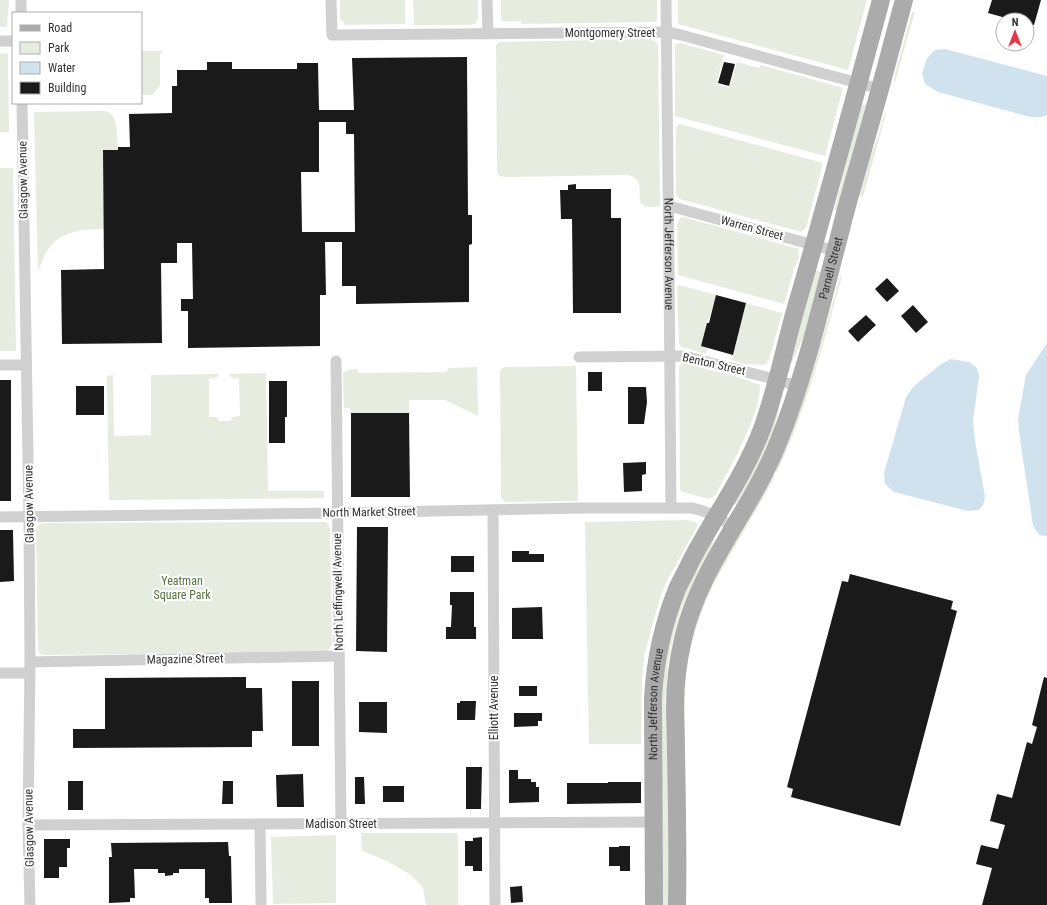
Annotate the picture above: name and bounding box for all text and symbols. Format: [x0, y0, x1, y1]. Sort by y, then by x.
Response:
legend [12, 12, 142, 104]
north arrow [995, 12, 1035, 52]
text: N [1012, 16, 1019, 29]
text: Road [48, 21, 72, 35]
street label: Montgomery Street [565, 26, 656, 40]
text: Park [48, 41, 70, 55]
text: Water [48, 61, 76, 75]
text: Building [48, 81, 86, 95]
street label: Glasgow Avenue [15, 140, 31, 219]
street label: North Jefferson Avenue [661, 198, 676, 311]
street label: Warren Street [719, 213, 785, 243]
street label: Parnell Street [816, 235, 846, 301]
street label: Benton Street [681, 350, 747, 378]
street label: Glasgow Avenue [21, 464, 37, 543]
street label: North Market Street [322, 504, 416, 520]
street label: North Leffingwell Avenue [330, 533, 346, 651]
park label: Yeatman Square Park [153, 574, 211, 602]
street label: North Jefferson Avenue [646, 647, 666, 760]
street label: Magazine Street [146, 651, 224, 667]
street label: Elliott Avenue [487, 675, 501, 740]
street label: Glasgow Avenue [21, 788, 37, 867]
street label: Madison Street [305, 817, 377, 831]

